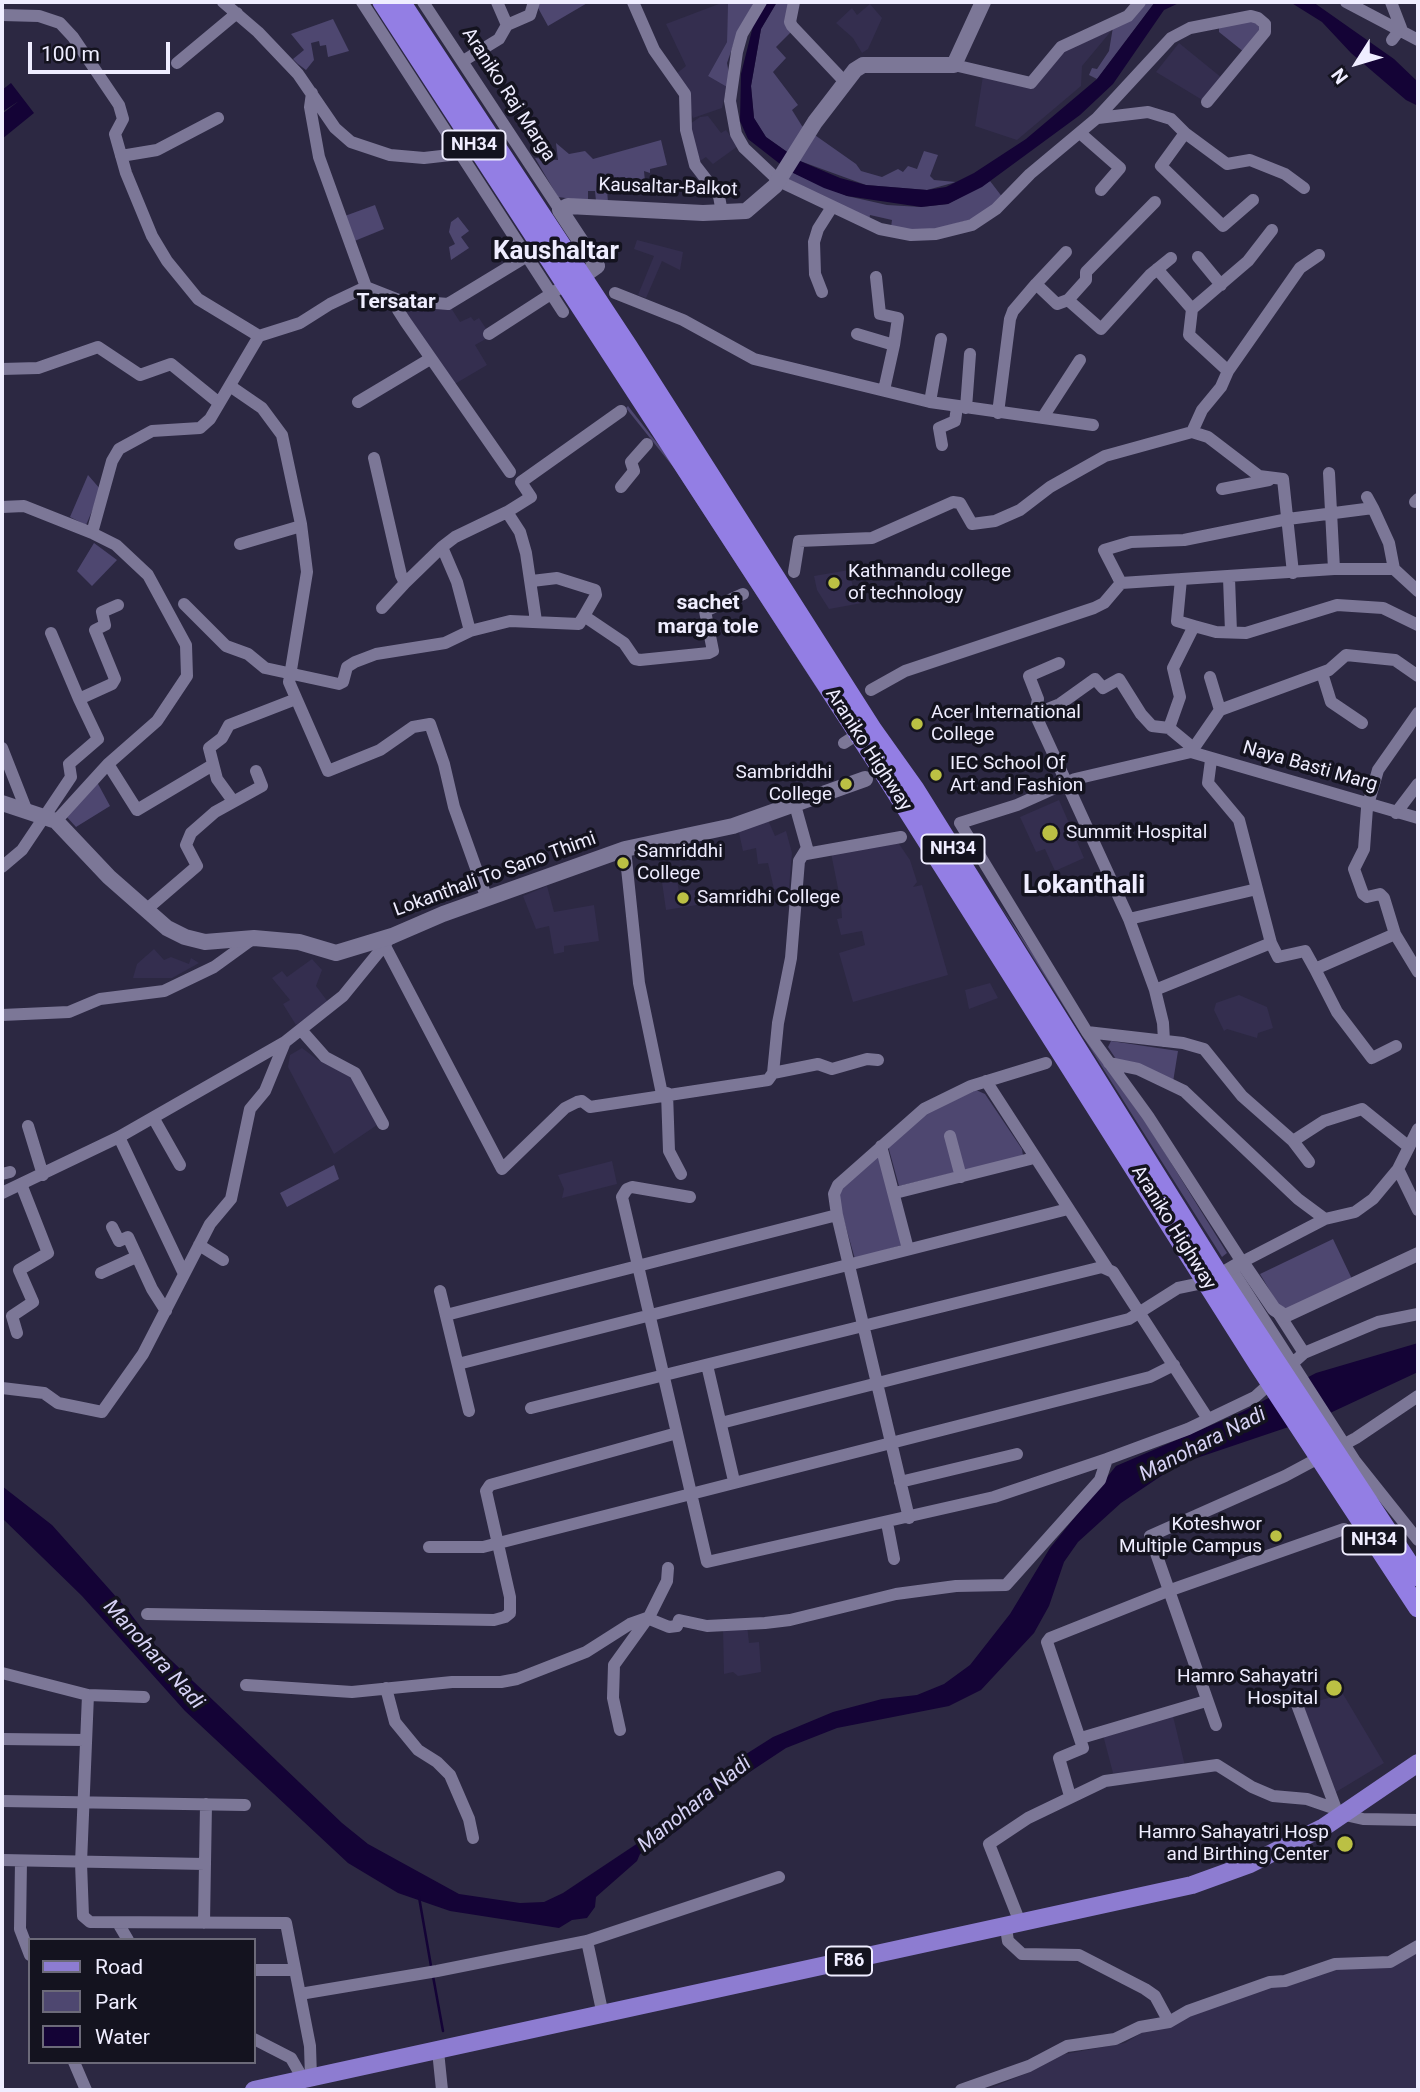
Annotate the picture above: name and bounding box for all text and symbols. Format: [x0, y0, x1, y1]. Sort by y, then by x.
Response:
street label: Araniko Raj Marga [456, 24, 560, 166]
scale bar [32, 28, 173, 72]
north arrow [1322, 28, 1392, 98]
text: 100 m [41, 42, 100, 66]
text: N [1327, 64, 1353, 88]
road number: NH34 [442, 130, 505, 160]
street label: Kausaltar-Balkot [598, 174, 738, 202]
district label: Kaushaltar [493, 236, 619, 268]
district label: Tersatar [356, 290, 436, 316]
place label: Kathmandu college of technology [848, 561, 1011, 605]
marker: Kathmandu college of technology [826, 575, 842, 591]
district label: sachet marga tole [658, 591, 758, 641]
street label: Araniko Highway [820, 684, 916, 816]
place label: Acer International College [931, 702, 1081, 746]
marker: Acer International College [909, 716, 925, 732]
street label: Naya Basti Marg [1240, 737, 1380, 797]
place label: IEC School Of Art and Fashion [950, 753, 1083, 797]
place label: Sambriddhi College [735, 762, 832, 806]
marker: IEC School Of Art and Fashion [928, 767, 944, 783]
marker: Sambriddhi College [838, 776, 854, 792]
place label: Summit Hospital [1066, 822, 1207, 844]
marker: Summit Hospital [1040, 823, 1060, 843]
street label: Lokanthali To Sano Thimi [391, 828, 599, 922]
road number: NH34 [922, 834, 984, 864]
place label: Samriddhi College [637, 841, 723, 885]
marker: Samriddhi College [615, 855, 631, 871]
district label: Lokanthali [1023, 870, 1145, 902]
place label: Samridhi College [697, 887, 840, 909]
marker: Samridhi College [675, 890, 691, 906]
street label: Araniko Highway [1126, 1162, 1220, 1294]
water label: Manohara Nadi [1135, 1402, 1271, 1488]
place label: Koteshwor Multiple Campus [1119, 1514, 1262, 1558]
road number: NH34 [1342, 1526, 1406, 1554]
marker: Koteshwor Multiple Campus [1268, 1528, 1284, 1544]
water label: Manohara Nadi [97, 1595, 209, 1715]
place label: Hamro Sahayatri Hospital [1177, 1666, 1318, 1710]
marker: Hamro Sahayatri Hospital [1324, 1678, 1344, 1698]
water label: Manohara Nadi [633, 1752, 757, 1858]
place label: Hamro Sahayatri Hosp and Birthing Center [1138, 1822, 1329, 1866]
marker: Hamro Sahayatri Hosp and Birthing Center [1335, 1834, 1355, 1854]
legend [28, 1938, 256, 2064]
road number: F86 [826, 1947, 872, 1976]
text: Road [95, 1955, 143, 1979]
text: Park [95, 1990, 137, 2014]
text: Water [95, 2025, 150, 2049]

